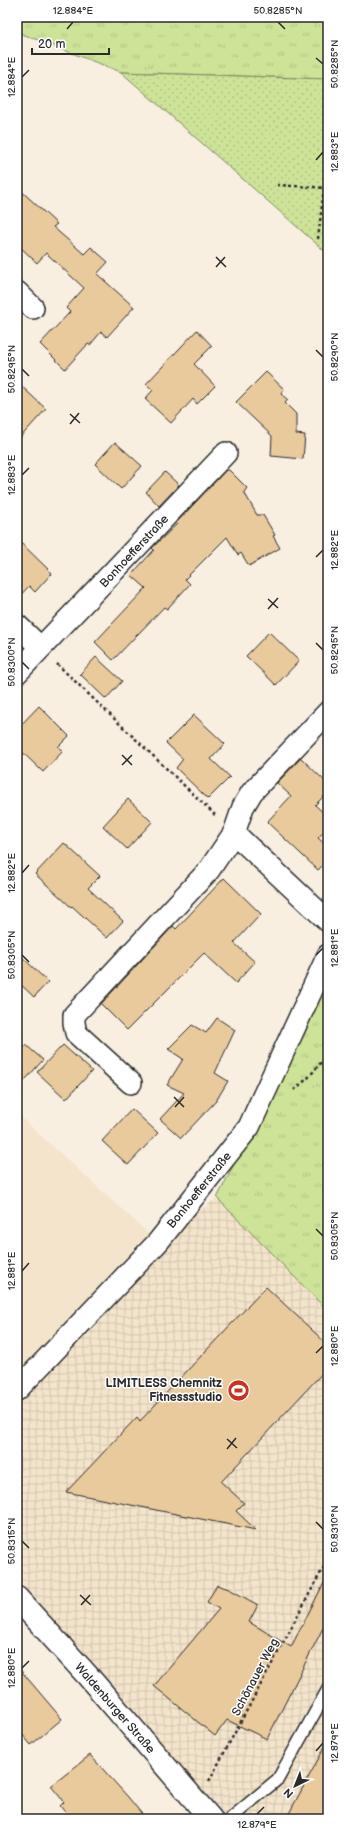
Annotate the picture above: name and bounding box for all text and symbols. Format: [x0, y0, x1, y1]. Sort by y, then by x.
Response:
text: 12.884°E [53, 5, 94, 17]
text: 50.8285°N [254, 5, 302, 17]
scale bar [32, 30, 109, 56]
text: 20 m [38, 37, 65, 52]
text: 50.8285°N [329, 40, 341, 88]
text: 12.884°E [6, 56, 18, 97]
text: 12.883°E [329, 131, 341, 172]
text: 50.8290°N [329, 332, 341, 382]
text: 50.8295°N [6, 345, 18, 393]
text: 12.883°E [6, 454, 18, 495]
street label: Bonhoefferstraße [97, 512, 172, 591]
text: 12.882°E [329, 530, 341, 570]
text: 50.8295°N [329, 626, 341, 674]
text: 50.8300°N [6, 637, 18, 687]
text: 12.882°E [6, 853, 18, 893]
text: 12.881°E [329, 928, 341, 967]
text: 50.8305°N [6, 930, 18, 980]
street label: Bonhoefferstraße [164, 1149, 235, 1232]
text: 50.8305°N [329, 1211, 341, 1261]
text: 12.881°E [6, 1251, 18, 1290]
text: 12.880°E [329, 1325, 341, 1366]
place label: LIMITLESS Chemnitz Fitnessstudio [105, 1376, 222, 1405]
sports icon: LIMITLESS Chemnitz Fitnessstudio [225, 1377, 251, 1403]
text: 50.8310°N [329, 1505, 341, 1553]
text: 50.8315°N [6, 1517, 18, 1565]
street label: Schönauer Weg [229, 1636, 282, 1719]
text: 12.880°E [6, 1647, 18, 1688]
street label: Waldenburger Straße [71, 1660, 158, 1757]
text: 12.879°E [329, 1723, 341, 1763]
north arrow [275, 1766, 315, 1806]
text: N [281, 1785, 296, 1801]
text: 12.879°E [237, 1819, 277, 1831]

